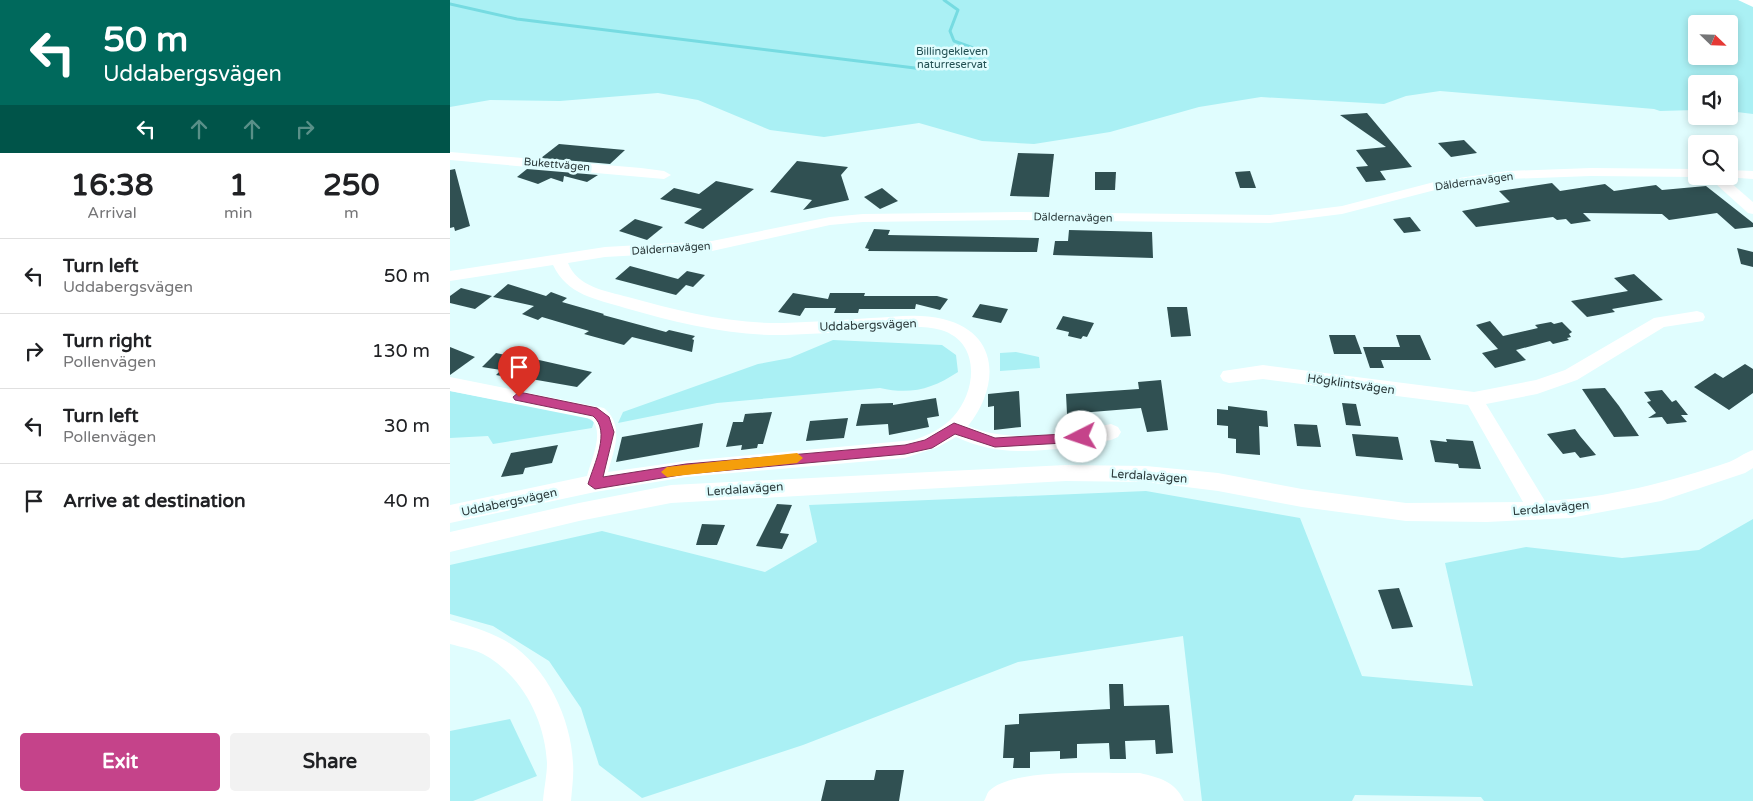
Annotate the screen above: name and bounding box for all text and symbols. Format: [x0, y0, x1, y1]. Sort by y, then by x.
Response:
north arrow [1688, 15, 1738, 65]
map controls [1688, 15, 1738, 185]
text: 50 m [103, 19, 188, 61]
icon: left [20, 20, 85, 85]
park label: Billingekleven naturreservat [916, 45, 988, 71]
text: Uddabergsvägen [103, 61, 282, 87]
button: sound [1688, 75, 1738, 125]
icon: left [132, 115, 160, 143]
icon: ahead [185, 115, 213, 143]
icon: ahead [238, 115, 266, 143]
icon: right [291, 115, 319, 143]
button: search [1688, 135, 1738, 185]
street label: Bukettvägen [523, 155, 591, 174]
text: 16:38 [70, 167, 154, 204]
text: 1 [229, 167, 248, 204]
text: 250 [323, 167, 380, 204]
street label: Däldernavägen [1434, 170, 1514, 193]
text: Arrival [87, 203, 137, 223]
text: min [224, 203, 253, 223]
text: m [344, 203, 359, 223]
street label: Däldernavägen [1033, 210, 1113, 225]
street label: Däldernavägen [631, 239, 711, 258]
text: Turn left [63, 255, 139, 277]
icon: left [20, 262, 48, 290]
text: 50 m [384, 265, 430, 287]
text: Uddabergsvägen [63, 277, 193, 297]
street label: Uddabergsvägen [819, 316, 917, 334]
text: Turn right [63, 330, 151, 352]
icon: right [20, 337, 48, 365]
text: 130 m [372, 340, 430, 362]
pin [498, 346, 540, 397]
text: Pollenvägen [63, 352, 156, 372]
icon: arrive [505, 353, 533, 381]
street label: Högklintsvägen [1306, 371, 1396, 397]
text: Turn left [63, 405, 139, 427]
position arrow [1054, 410, 1106, 462]
icon: left [20, 412, 48, 440]
text: 30 m [384, 415, 430, 437]
text: Pollenvägen [63, 427, 156, 447]
street label: Lerdalavägen [1110, 466, 1188, 486]
street label: Lerdalavägen [706, 479, 784, 499]
street label: Uddabergsvägen [460, 485, 558, 519]
icon: arrive [20, 487, 48, 515]
text: Arrive at destination [63, 490, 246, 512]
text: 40 m [384, 490, 430, 512]
street label: Lerdalavägen [1512, 498, 1590, 518]
button: Exit [20, 733, 220, 791]
button: Share [230, 733, 430, 791]

